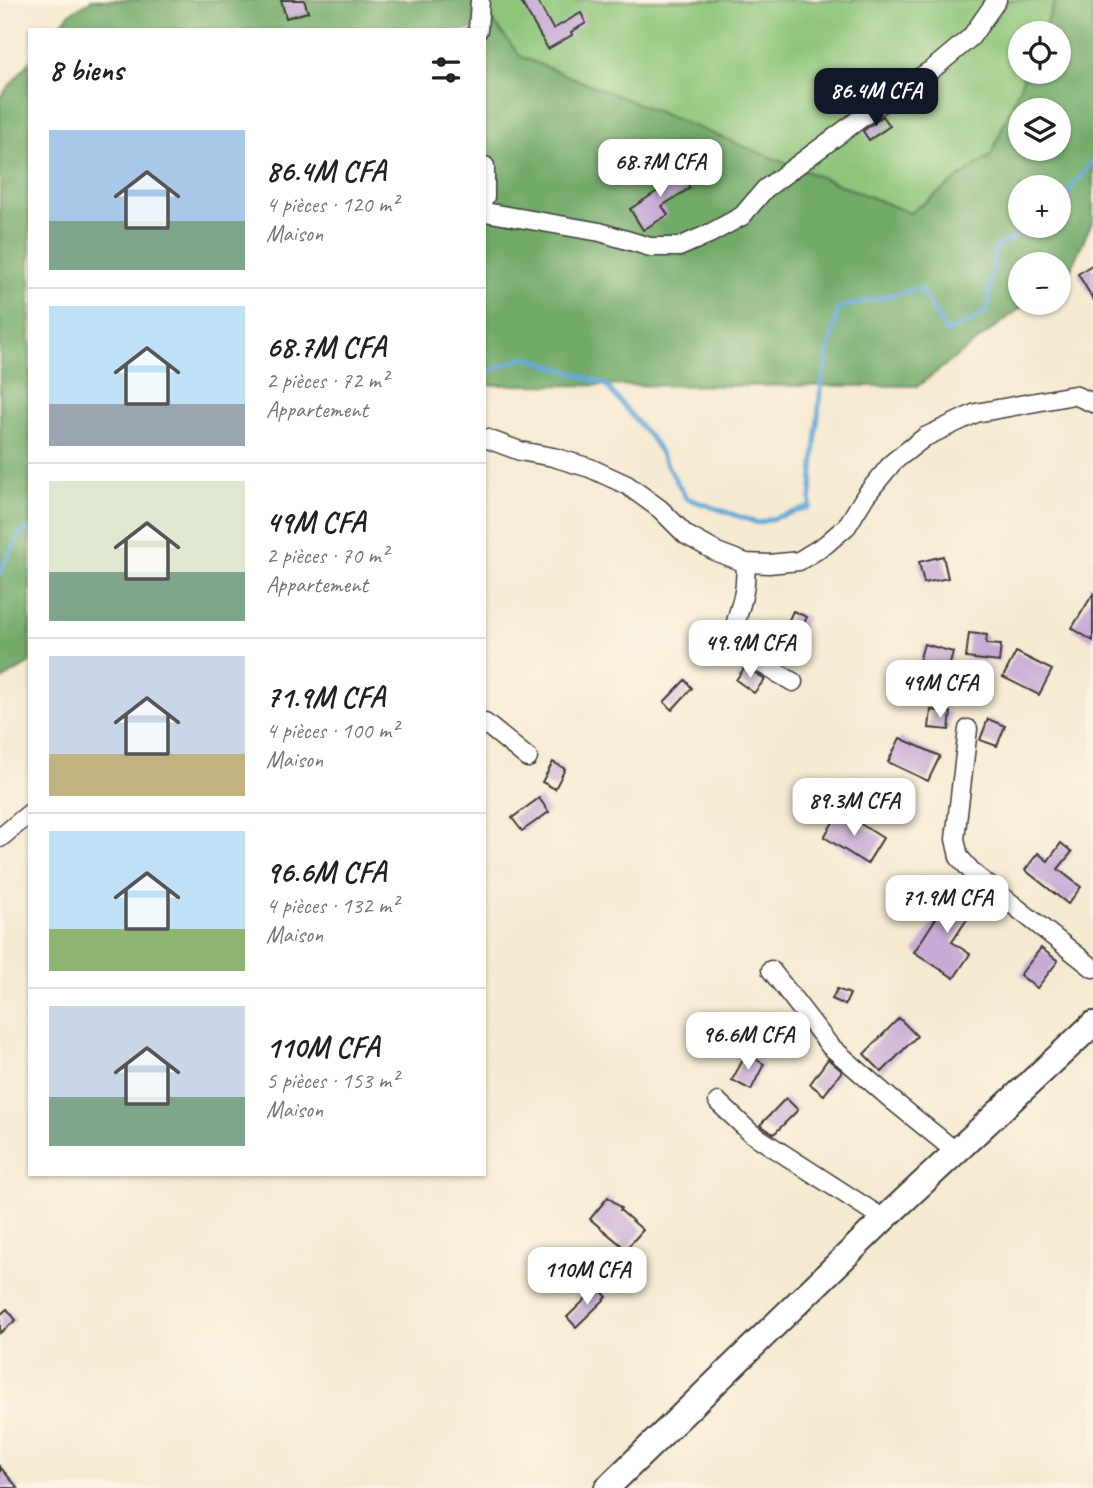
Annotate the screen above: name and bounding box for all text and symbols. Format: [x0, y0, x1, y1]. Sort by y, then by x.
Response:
map controls [1008, 21, 1071, 315]
button: locate [1008, 21, 1071, 84]
text: 8 biens [49, 51, 123, 89]
icon: filters [427, 51, 465, 89]
pin: 86.4M CFA [796, 68, 956, 128]
text: 86.4M CFA [830, 76, 922, 105]
button: layers [1008, 98, 1071, 161]
pin: 68.7M CFA [580, 140, 740, 199]
text: 68.7M CFA [614, 147, 706, 176]
text: 86.4M CFA [266, 152, 386, 190]
icon: home [105, 158, 189, 242]
button: + [1008, 175, 1071, 238]
text: 4 pièces · 120 m² [266, 190, 398, 219]
text: Maison [266, 219, 323, 248]
button: − [1008, 252, 1071, 315]
text: 68.7M CFA [266, 328, 386, 366]
icon: home [105, 334, 189, 418]
text: 2 pièces · 72 m² [266, 366, 388, 395]
text: Appartement [266, 395, 368, 424]
text: 49M CFA [266, 503, 365, 541]
icon: home [105, 509, 189, 593]
text: 2 pièces · 70 m² [266, 541, 388, 570]
text: Appartement [266, 570, 368, 599]
pin: 49.9M CFA [670, 620, 830, 680]
text: 49.9M CFA [705, 628, 795, 657]
pin: 49M CFA [875, 660, 1005, 720]
text: 49M CFA [902, 668, 978, 697]
text: 71.9M CFA [266, 678, 385, 716]
icon: home [105, 684, 189, 768]
text: 4 pièces · 100 m² [266, 716, 398, 745]
text: Maison [266, 745, 323, 774]
pin: 89.3M CFA [774, 778, 934, 838]
text: 89.3M CFA [809, 786, 899, 815]
text: 96.6M CFA [266, 853, 386, 891]
icon: home [105, 859, 189, 943]
pin: 71.9M CFA [867, 876, 1027, 935]
text: 71.9M CFA [902, 883, 992, 912]
text: 4 pièces · 132 m² [266, 891, 398, 920]
text: Maison [266, 920, 323, 949]
pin: 96.6M CFA [668, 1012, 828, 1072]
text: 96.6M CFA [702, 1020, 794, 1049]
text: 110M CFA [266, 1028, 379, 1066]
icon: home [105, 1034, 189, 1118]
text: 5 pièces · 153 m² [266, 1066, 398, 1095]
text: Maison [266, 1095, 323, 1124]
pin: 110M CFA [515, 1248, 659, 1307]
text: 110M CFA [544, 1255, 630, 1284]

